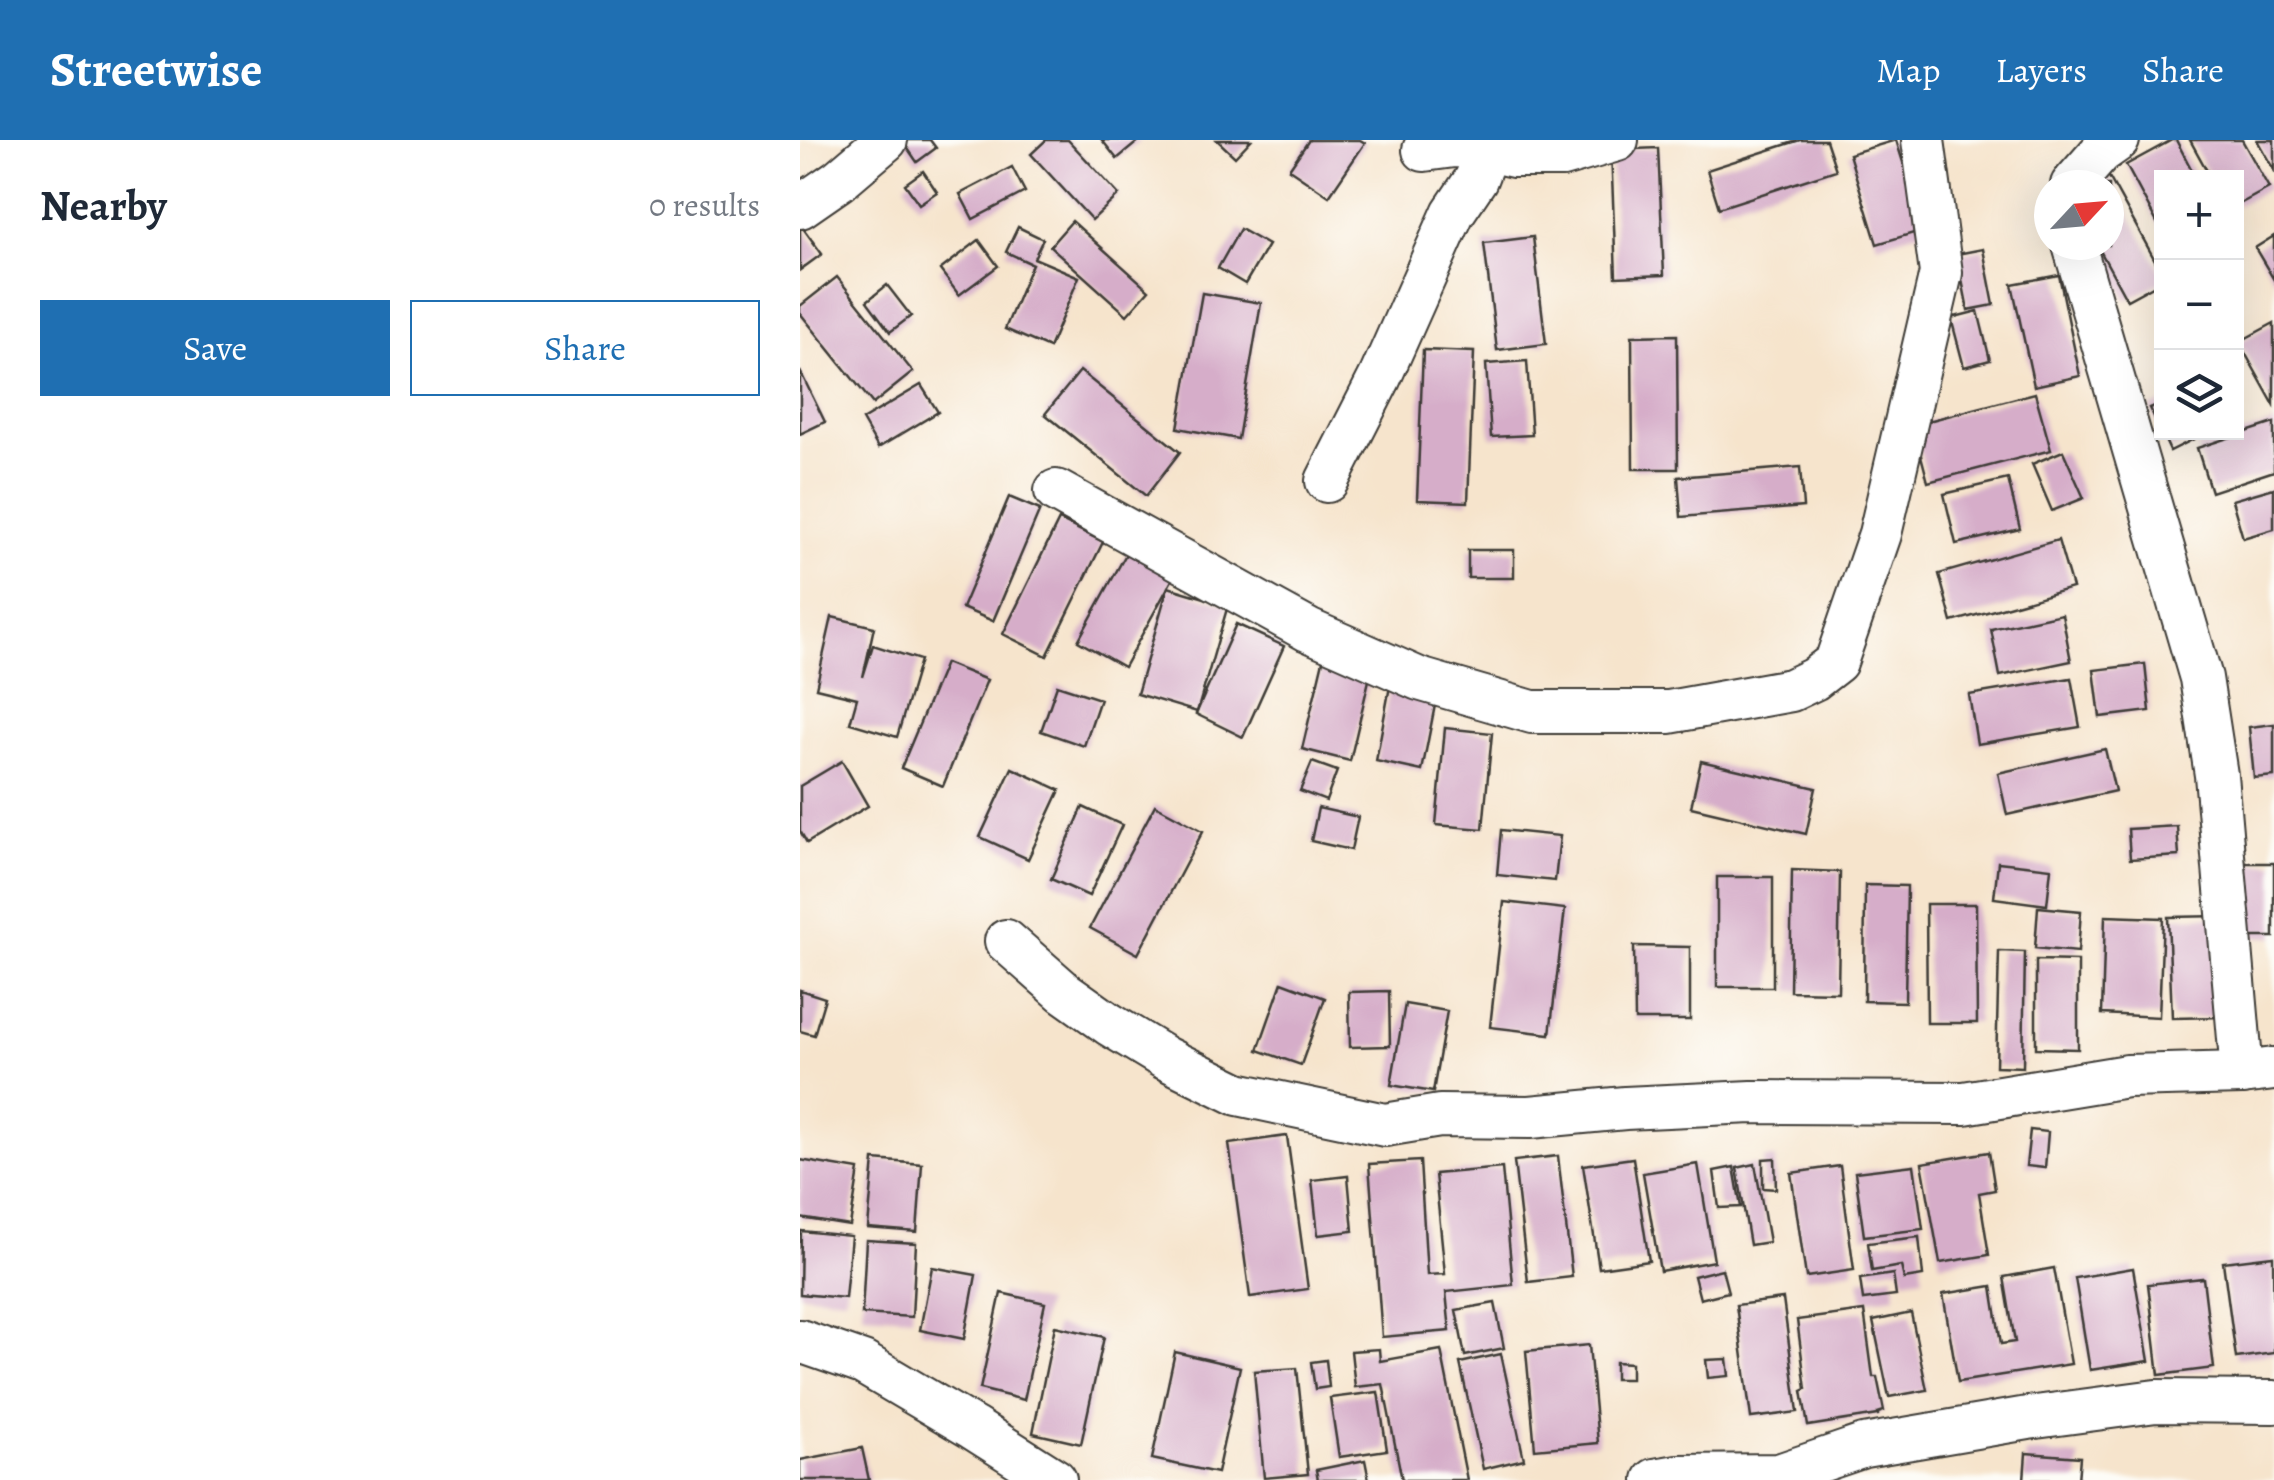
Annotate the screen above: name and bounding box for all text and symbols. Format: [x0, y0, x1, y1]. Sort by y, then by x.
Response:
text: Streetwise [50, 37, 263, 103]
text: Map [1876, 46, 1940, 94]
text: Layers [1995, 46, 2087, 94]
text: Share [2142, 46, 2224, 94]
north arrow [2034, 170, 2124, 260]
map controls [2154, 170, 2244, 440]
button: + [2154, 170, 2244, 260]
text: Nearby [40, 177, 167, 234]
text: 0 results [649, 183, 760, 227]
button: − [2154, 260, 2244, 350]
button: Save [40, 300, 390, 396]
button: Share [410, 300, 760, 396]
button: layers [2154, 350, 2244, 440]

